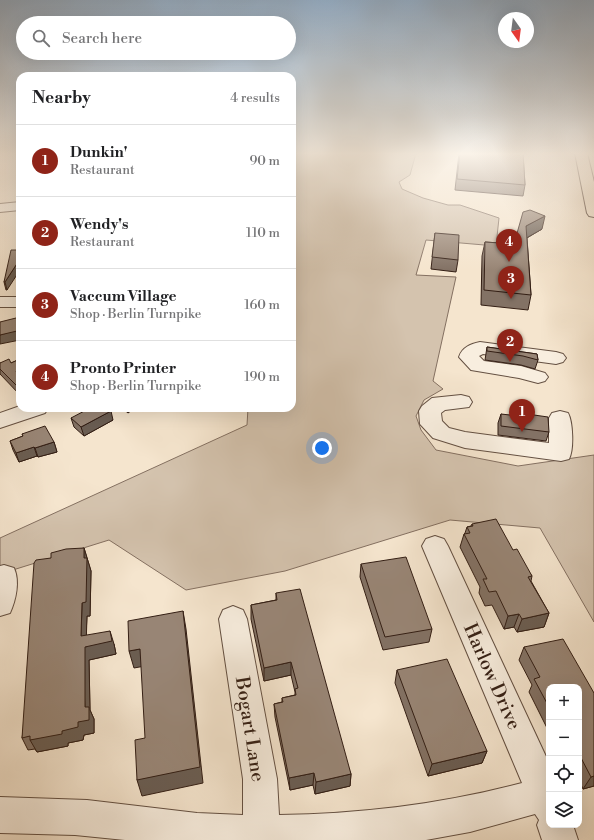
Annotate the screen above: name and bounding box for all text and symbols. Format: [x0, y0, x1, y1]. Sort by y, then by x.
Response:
north arrow [498, 12, 534, 48]
search box [16, 16, 296, 60]
icon: search [30, 27, 52, 49]
text: Search here [62, 29, 142, 48]
text: Nearby [32, 87, 91, 109]
text: 4 results [230, 90, 280, 106]
text: Dunkin' [70, 143, 127, 162]
text: 1 [42, 153, 48, 169]
text: 90 m [249, 153, 280, 169]
text: Restaurant [70, 162, 135, 178]
text: Wendy's [70, 215, 128, 234]
text: 2 [41, 225, 49, 241]
text: 110 m [246, 225, 280, 241]
pin: 4 [496, 229, 522, 262]
text: Restaurant [70, 234, 135, 250]
pin: 3 [498, 266, 524, 299]
text: Vaccum Village [70, 287, 177, 306]
text: 3 [41, 297, 49, 313]
text: 160 m [244, 297, 280, 313]
text: Shop · Berlin Turnpike [70, 306, 201, 322]
pin: 2 [497, 329, 523, 362]
text: Pronto Printer [70, 359, 176, 378]
text: 4 [41, 369, 49, 385]
text: 190 m [244, 369, 280, 385]
text: Shop · Berlin Turnpike [70, 378, 201, 394]
pin: 1 [509, 399, 535, 432]
your location [312, 438, 332, 458]
street label: Harlow Drive [458, 619, 526, 733]
street label: Bogart Lane [230, 674, 270, 783]
map controls [546, 684, 582, 828]
button: + [546, 684, 582, 720]
button: − [546, 720, 582, 756]
button: locate [546, 756, 582, 792]
button: layers [546, 792, 582, 828]

